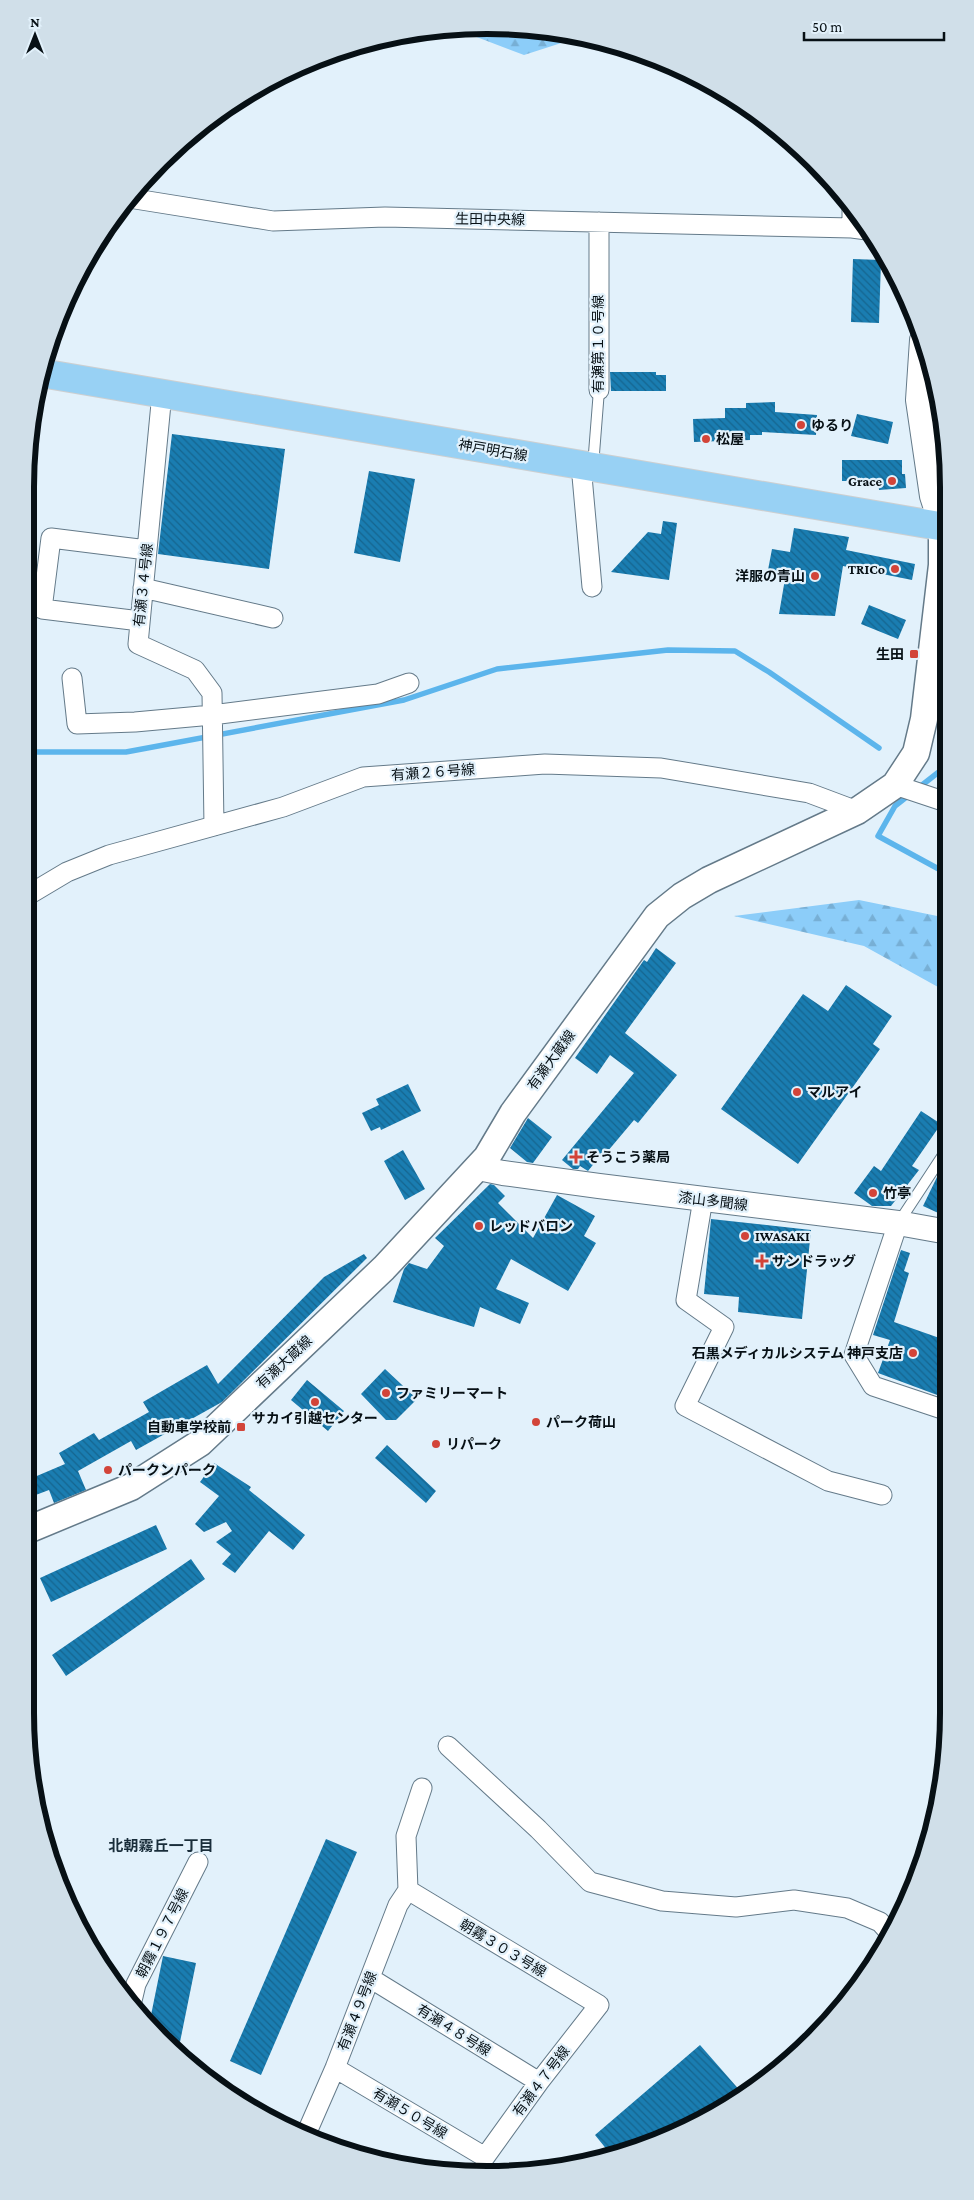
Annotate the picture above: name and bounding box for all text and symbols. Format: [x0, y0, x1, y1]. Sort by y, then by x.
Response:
north arrow [10, 10, 60, 60]
scale bar [804, 10, 944, 42]
text: N [30, 14, 40, 30]
text: 50 m [812, 19, 842, 35]
street label: 生田中央線 [455, 210, 525, 228]
street label: 有瀬第１０号線 [590, 295, 606, 393]
place label: ゆるり [811, 417, 853, 433]
marker: ゆるり [795, 419, 807, 431]
place label: 松屋 [716, 431, 744, 447]
marker: 松屋 [700, 433, 712, 445]
street label: 神戸明石線 [457, 436, 529, 464]
place label: Grace [848, 473, 882, 489]
marker: Grace [886, 475, 898, 487]
street label: 有瀬３４号線 [131, 542, 155, 628]
place label: TRICo [848, 561, 885, 577]
marker: TRICo [889, 563, 901, 575]
place label: 洋服の青山 [735, 568, 805, 584]
marker: 洋服の青山 [809, 570, 821, 582]
place label: 生田 [876, 646, 904, 662]
marker: 生田 [908, 648, 920, 660]
street label: 有瀬２６号線 [391, 761, 475, 783]
street label: 有瀬大蔵線 [524, 1027, 578, 1093]
place label: マルアイ [807, 1084, 862, 1100]
marker: マルアイ [791, 1086, 803, 1098]
place label: そうこう薬局 [586, 1149, 670, 1165]
marker: そうこう薬局 [570, 1151, 582, 1163]
place label: 竹亭 [883, 1185, 911, 1201]
marker: 竹亭 [867, 1187, 879, 1199]
street label: 漆山多聞線 [677, 1189, 749, 1213]
place label: レッドバロン [489, 1218, 573, 1234]
marker: レッドバロン [473, 1220, 485, 1232]
place label: IWASAKI [755, 1228, 810, 1244]
marker: IWASAKI [739, 1230, 751, 1242]
place label: サンドラッグ [772, 1253, 856, 1269]
marker: サンドラッグ [756, 1255, 768, 1267]
street label: 有瀬大蔵線 [253, 1332, 315, 1392]
place label: 石黒メディカルシステム 神戸支店 [692, 1345, 903, 1361]
marker: 石黒メディカルシステム 神戸支店 [907, 1347, 919, 1359]
place label: ファミリーマート [396, 1385, 508, 1401]
marker: ファミリーマート [380, 1387, 392, 1399]
marker: サカイ引越センター [309, 1396, 321, 1408]
place label: サカイ引越センター [252, 1410, 378, 1426]
place label: パーク荷山 [546, 1414, 616, 1430]
marker: パーク荷山 [530, 1416, 542, 1428]
place label: 自動車学校前 [147, 1419, 231, 1435]
marker: 自動車学校前 [235, 1421, 247, 1433]
place label: リパーク [446, 1436, 502, 1452]
marker: リパーク [430, 1438, 442, 1450]
place label: パークンパーク [118, 1462, 216, 1478]
marker: パークンパーク [102, 1464, 114, 1476]
district label: 北朝霧丘一丁目 [108, 1838, 214, 1854]
street label: 朝霧１９７号線 [133, 1886, 191, 1980]
street label: 朝霧３０３号線 [457, 1916, 549, 1980]
street label: 有瀬４９号線 [334, 1969, 380, 2053]
street label: 有瀬４８号線 [414, 2001, 494, 2059]
street label: 有瀬４７号線 [509, 2043, 573, 2119]
street label: 有瀬５０号線 [370, 2085, 450, 2141]

